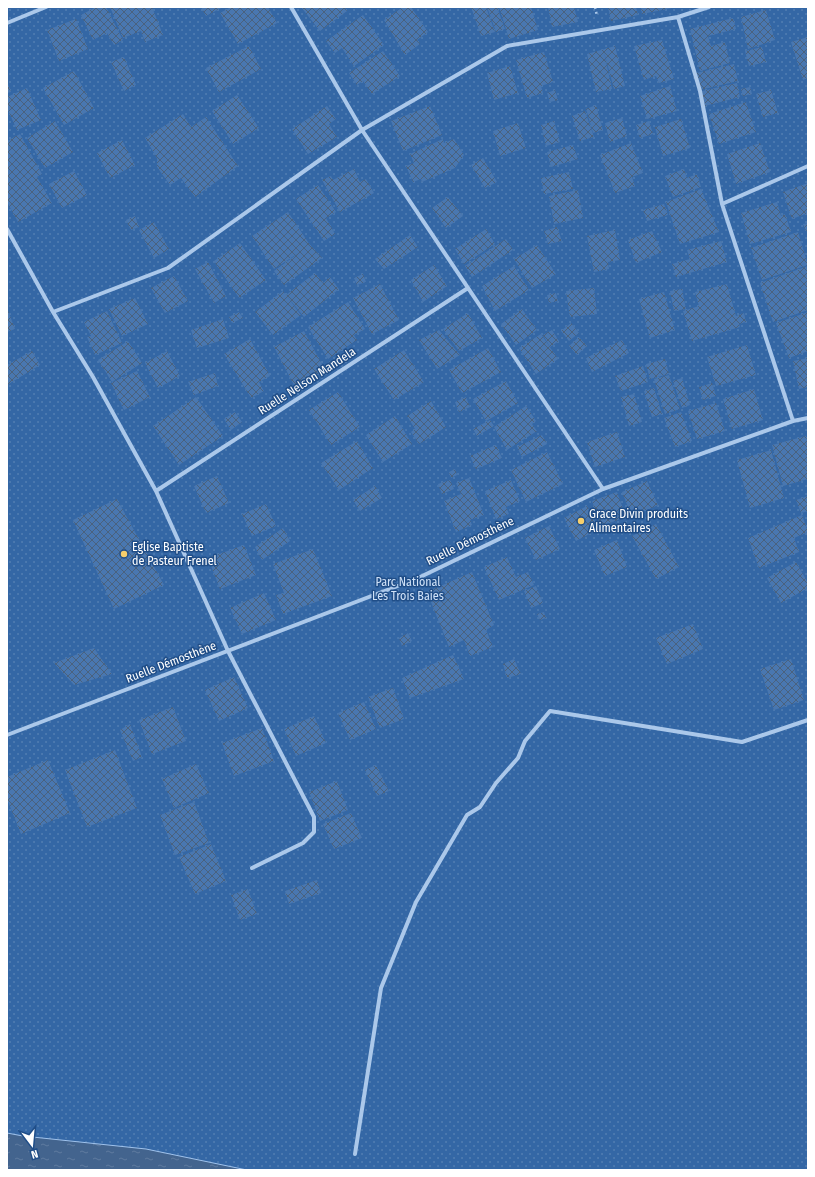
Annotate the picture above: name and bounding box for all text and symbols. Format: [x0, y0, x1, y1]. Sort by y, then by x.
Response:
street label: Ruelle Nelson Mandela [256, 344, 358, 418]
place label: Grace Divin produits Alimentaires [589, 507, 688, 535]
street label: Ruelle Démosthène [424, 514, 516, 568]
marker: Grace Divin produits Alimentaires [576, 516, 586, 526]
place label: Eglise Baptiste de Pasteur Frenel [132, 540, 217, 568]
marker: Eglise Baptiste de Pasteur Frenel [119, 549, 129, 559]
park label: Parc National Les Trois Baies [372, 575, 444, 603]
street label: Ruelle Démosthène [124, 638, 218, 686]
north arrow [12, 1125, 52, 1165]
text: N [30, 1147, 40, 1161]

